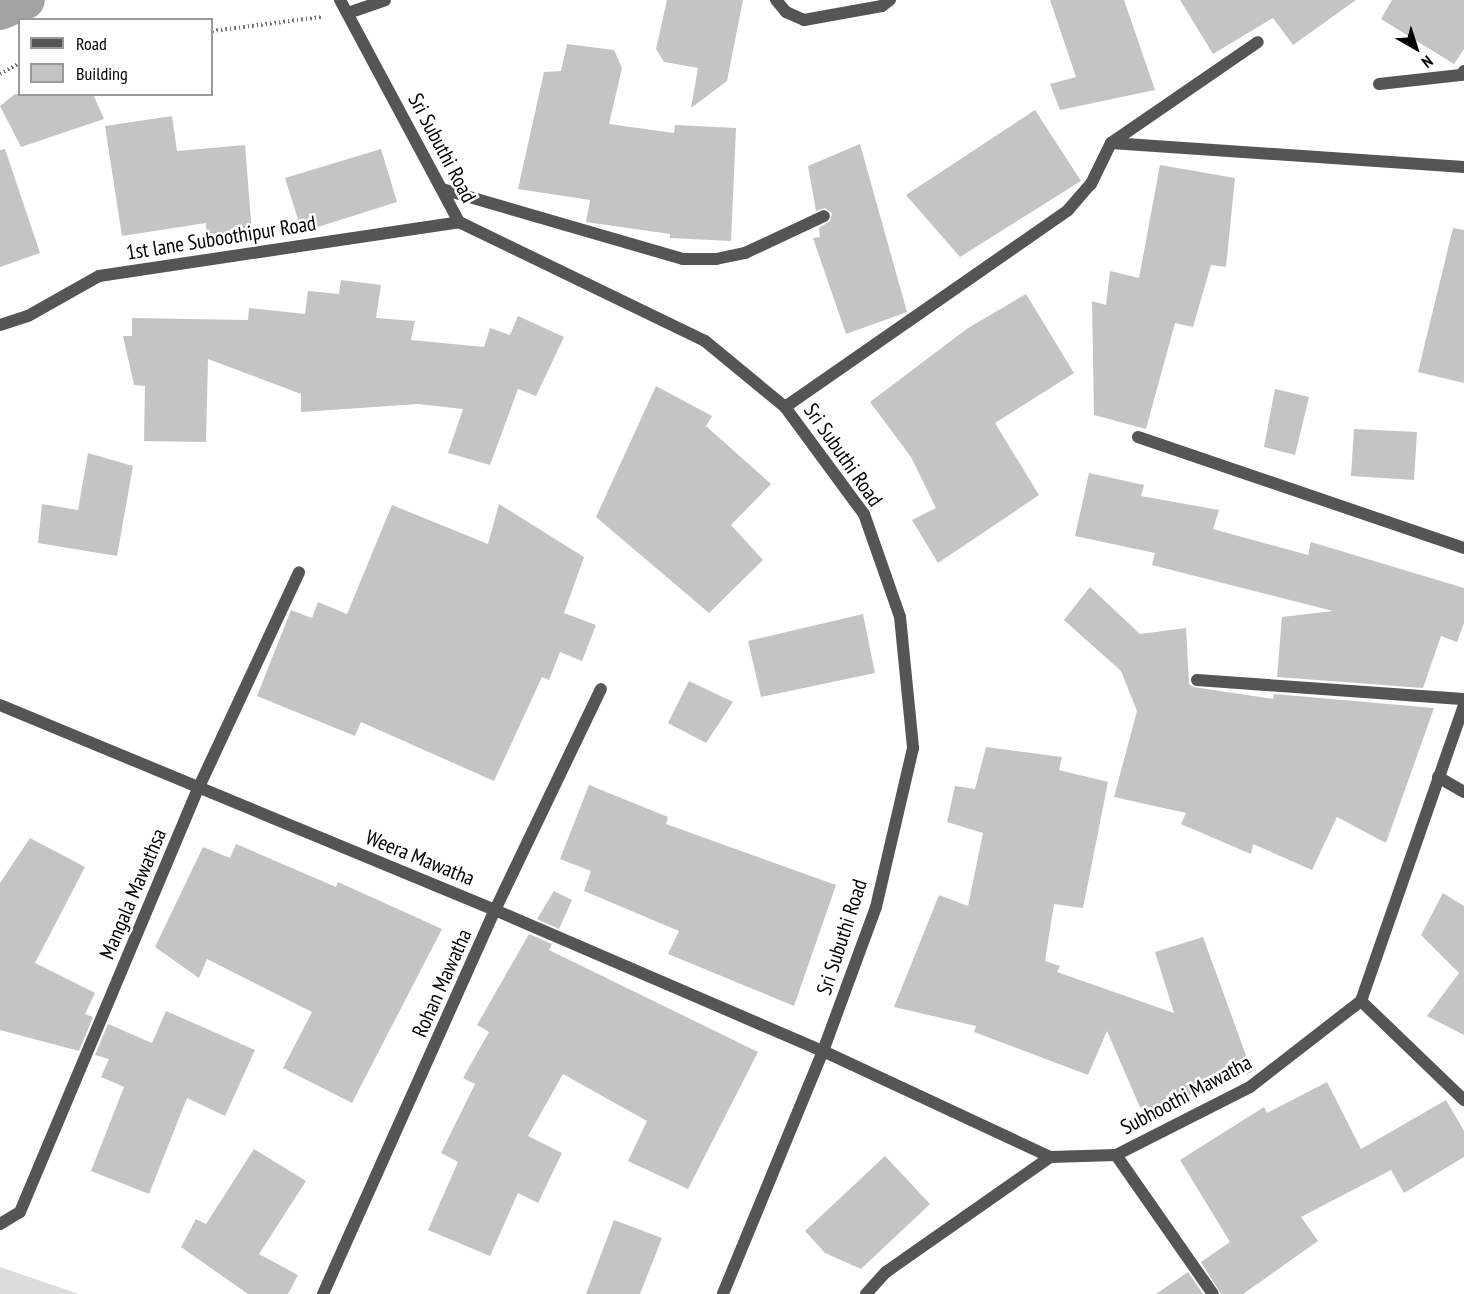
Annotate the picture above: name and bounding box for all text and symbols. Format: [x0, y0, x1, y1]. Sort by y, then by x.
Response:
legend [18, 18, 213, 96]
north arrow [1386, 18, 1446, 78]
text: Road [76, 32, 107, 55]
text: N [1418, 51, 1437, 72]
text: Building [76, 62, 128, 85]
street label: Sri Subuthi Road [403, 89, 481, 207]
street label: 1st lane Suboothipur Road [124, 211, 318, 265]
street label: Sri Subuthi Road [798, 399, 888, 511]
street label: Mangala Mawathsa [94, 825, 172, 963]
street label: Weera Mawatha [362, 825, 478, 891]
street label: Sri Subuthi Road [811, 876, 873, 998]
street label: Rohan Mawatha [407, 925, 477, 1041]
street label: Subhoothi Mawatha [1116, 1050, 1256, 1140]

